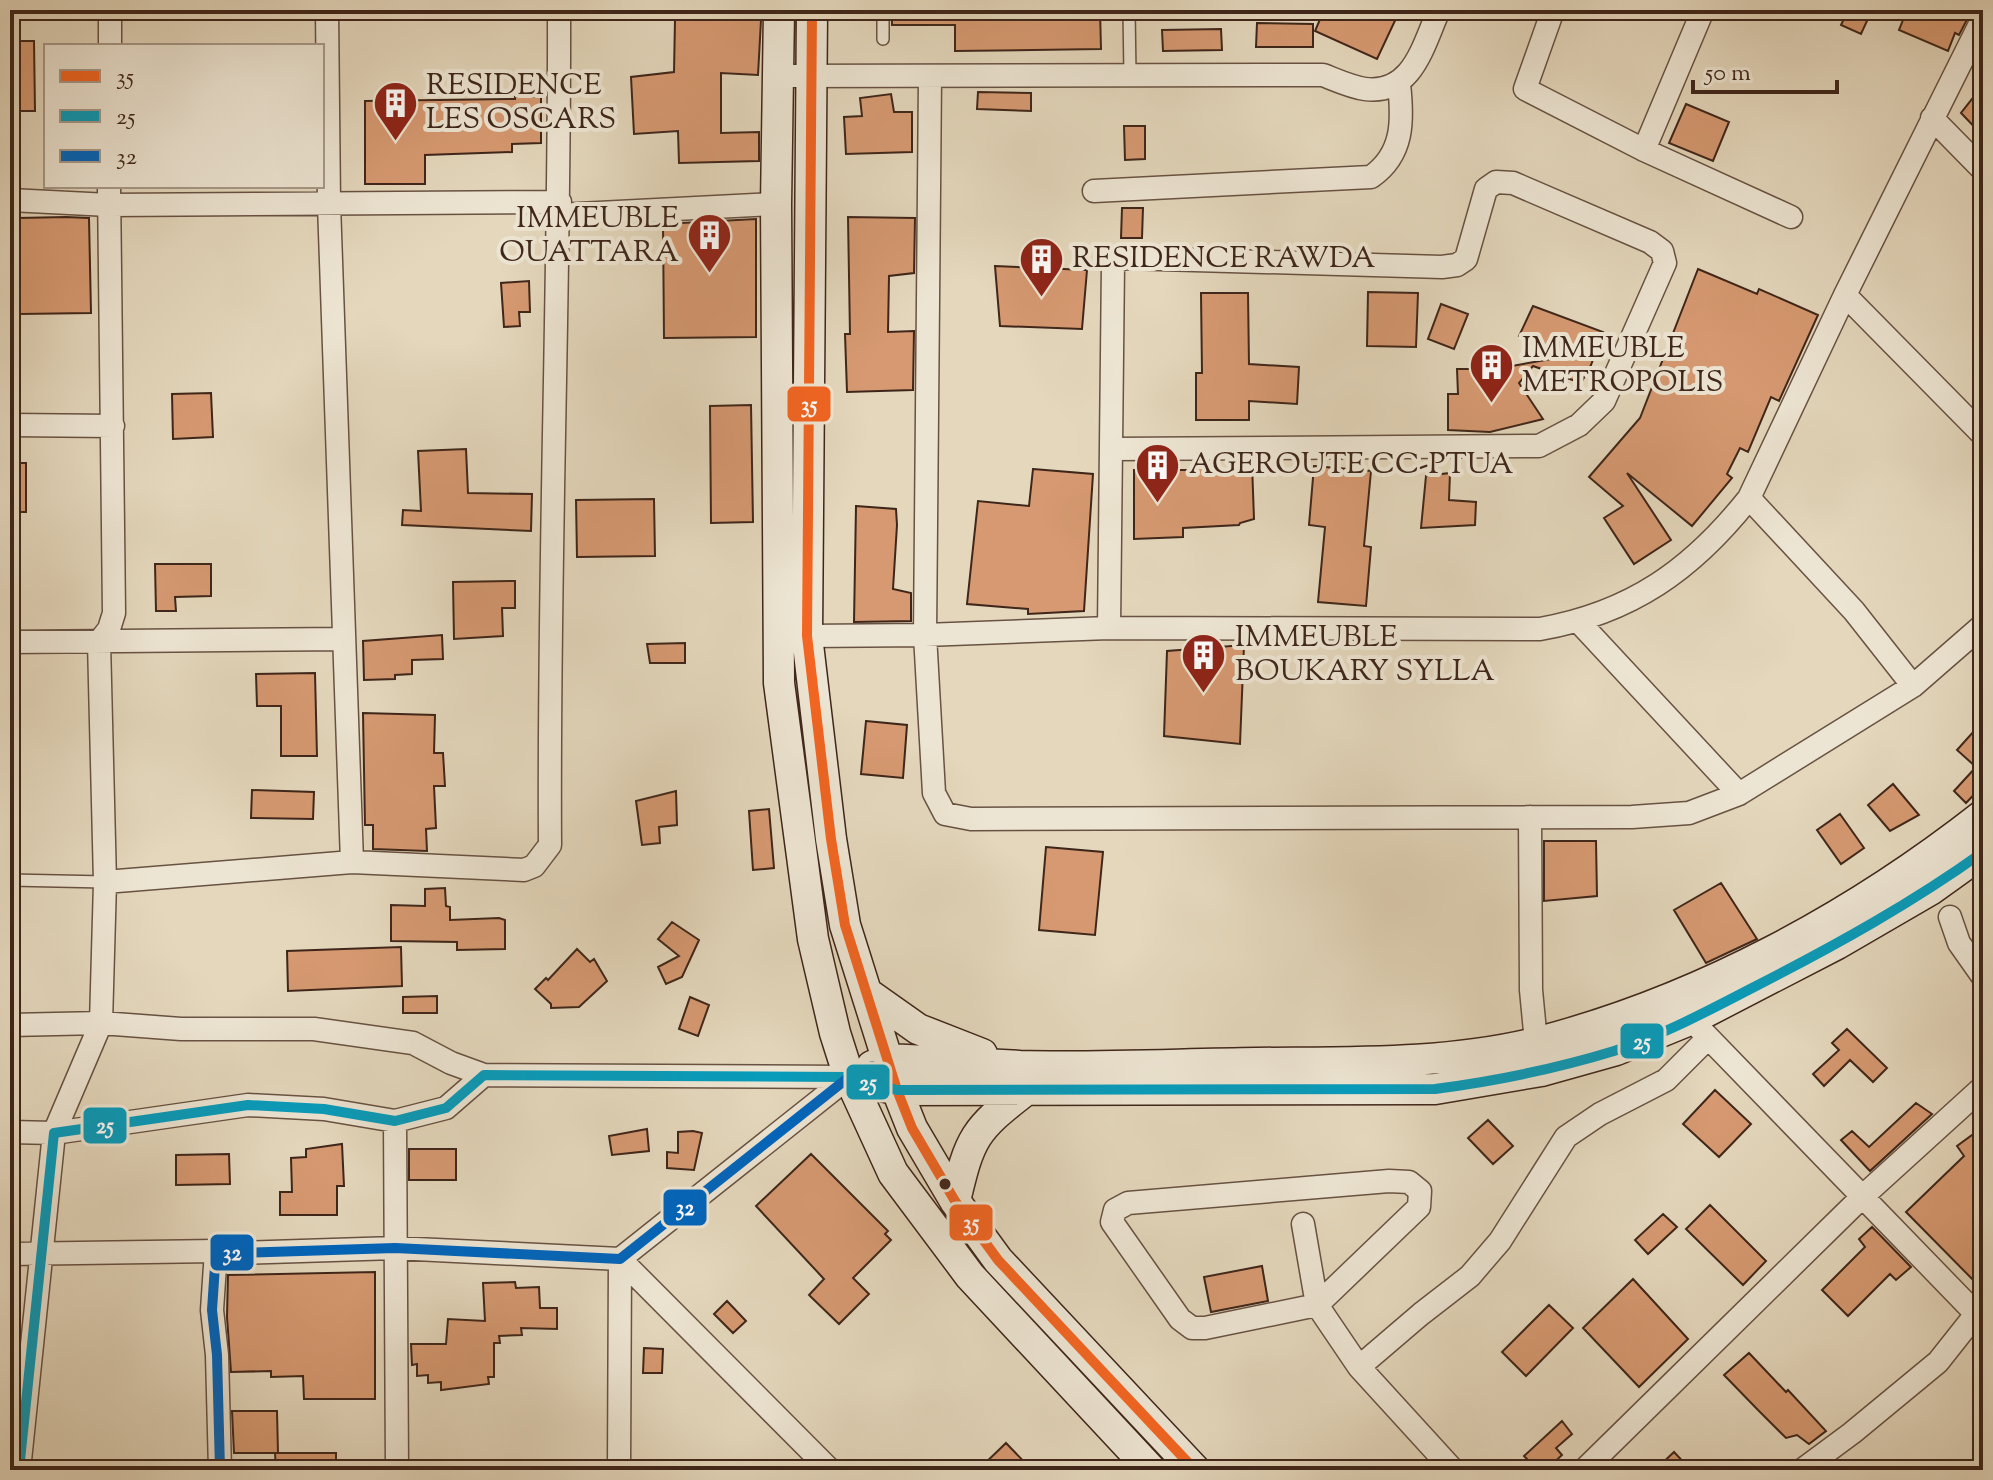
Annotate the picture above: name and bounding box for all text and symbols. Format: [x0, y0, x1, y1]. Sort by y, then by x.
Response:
legend [44, 44, 324, 188]
scale bar [1693, 44, 1837, 94]
text: 50 m [1703, 57, 1751, 91]
text: 35 [116, 61, 134, 95]
place label: RESIDENCE LES OSCARS [426, 65, 616, 142]
building icon: RESIDENCE LES OSCARS [371, 79, 419, 142]
text: 25 [116, 101, 135, 135]
text: 32 [116, 141, 137, 175]
place label: IMMEUBLE OUATTARA [499, 198, 679, 275]
building icon: IMMEUBLE OUATTARA [686, 212, 734, 275]
building icon: RESIDENCE RAWDA [1017, 235, 1065, 298]
place label: RESIDENCE RAWDA [1072, 238, 1376, 281]
place label: IMMEUBLE METROPOLIS [1522, 328, 1723, 405]
building icon: IMMEUBLE METROPOLIS [1467, 342, 1515, 405]
line badge: 35 [786, 385, 832, 423]
text: 35 [801, 391, 818, 423]
building icon: AGEROUTE CC-PTUA [1134, 441, 1182, 504]
place label: AGEROUTE CC-PTUA [1189, 444, 1514, 487]
place label: IMMEUBLE BOUKARY SYLLA [1235, 617, 1495, 694]
building icon: IMMEUBLE BOUKARY SYLLA [1180, 631, 1228, 694]
line badge: 25 [1619, 1022, 1665, 1060]
text: 25 [1633, 1028, 1651, 1060]
line badge: 25 [845, 1063, 891, 1101]
text: 25 [859, 1069, 877, 1101]
line badge: 25 [82, 1106, 128, 1145]
text: 25 [96, 1112, 114, 1144]
unlabelled marker [937, 1176, 953, 1192]
line badge: 32 [662, 1188, 708, 1227]
text: 32 [675, 1194, 695, 1226]
line badge: 35 [948, 1203, 994, 1242]
text: 35 [963, 1209, 980, 1241]
line badge: 32 [209, 1233, 255, 1272]
text: 32 [222, 1239, 242, 1271]

